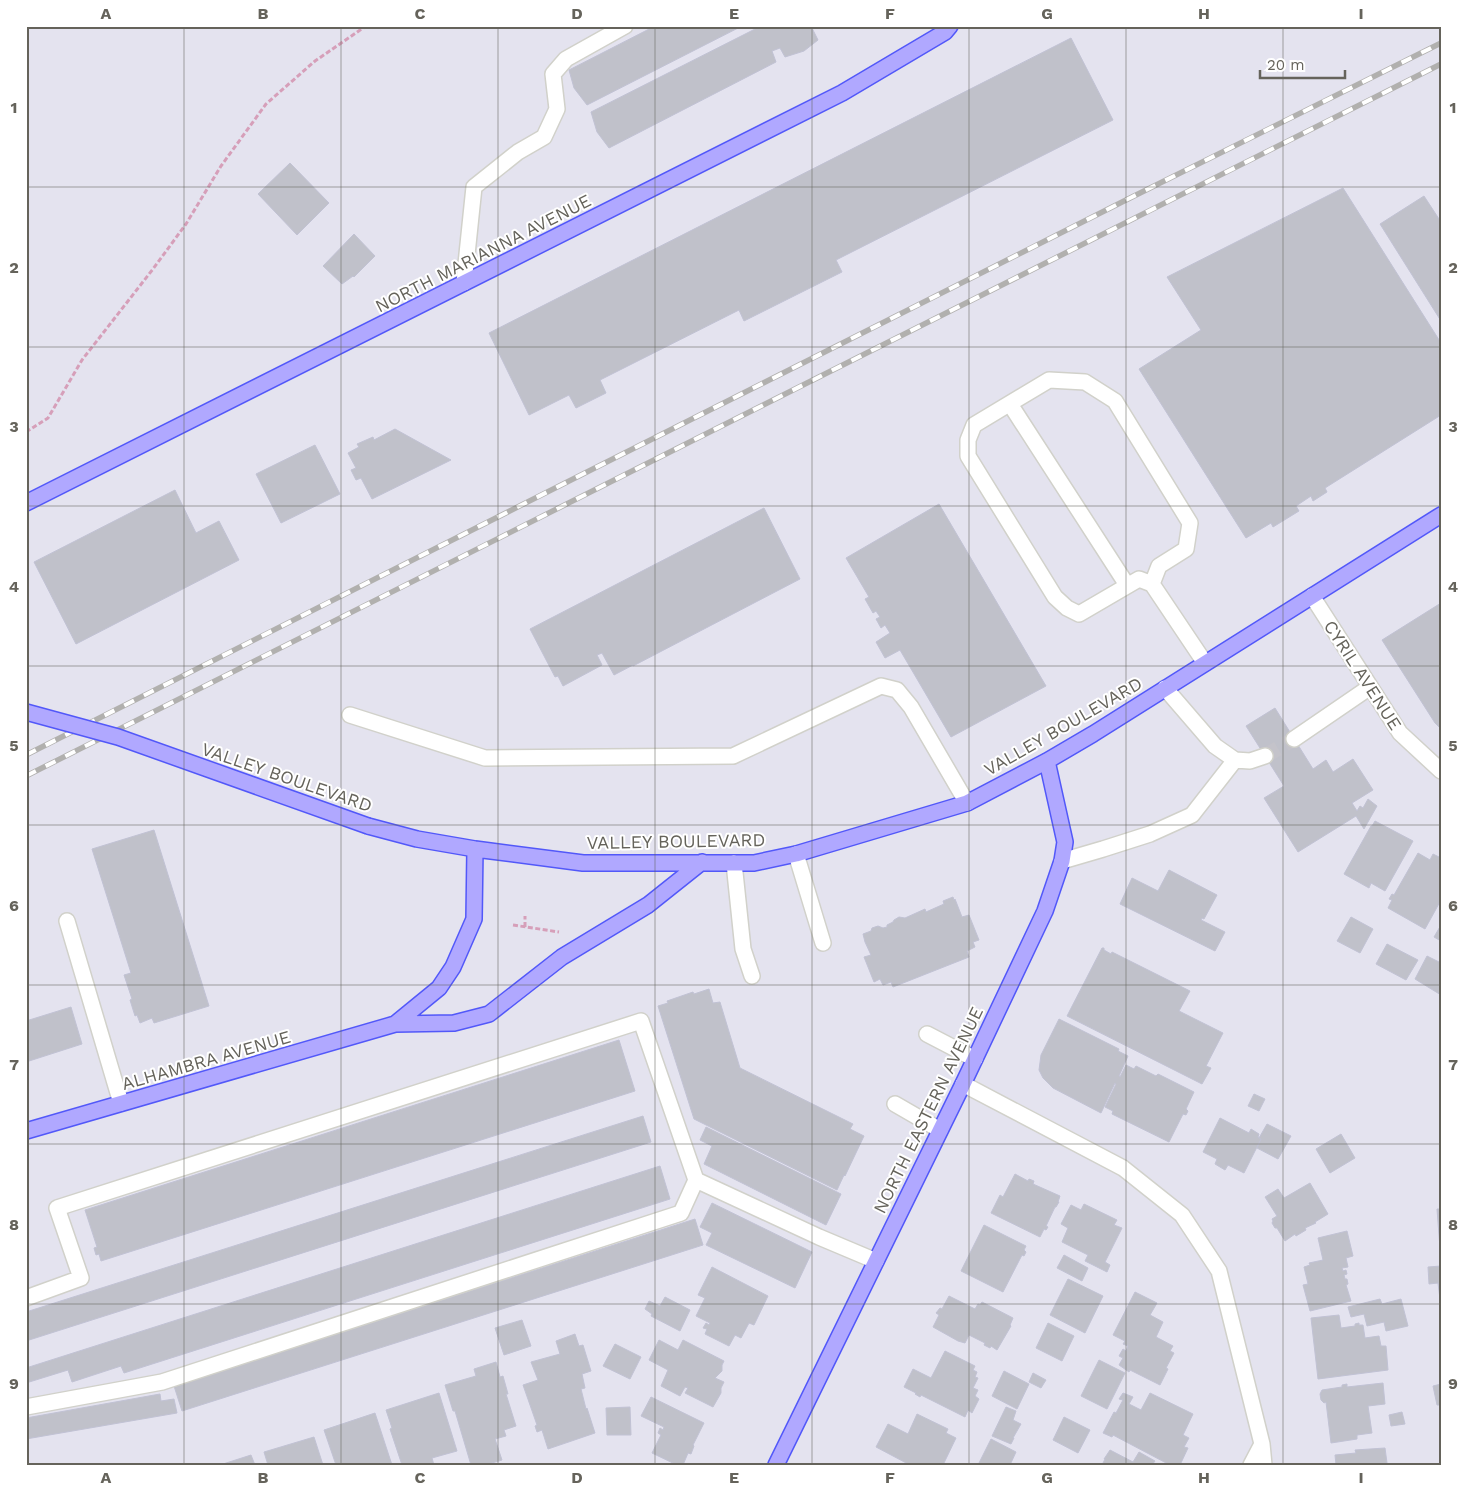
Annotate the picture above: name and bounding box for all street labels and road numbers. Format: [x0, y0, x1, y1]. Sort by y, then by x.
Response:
street label: NORTH MARIANNA AVENUE [372, 189, 594, 317]
street label: CYRIL AVENUE [1320, 616, 1406, 734]
street label: VALLEY BOULEVARD [980, 672, 1146, 780]
street label: VALLEY BOULEVARD [199, 738, 375, 816]
street label: VALLEY BOULEVARD [586, 829, 766, 853]
street label: NORTH EASTERN AVENUE [869, 1003, 987, 1217]
street label: ALHAMBRA AVENUE [119, 1026, 293, 1094]

